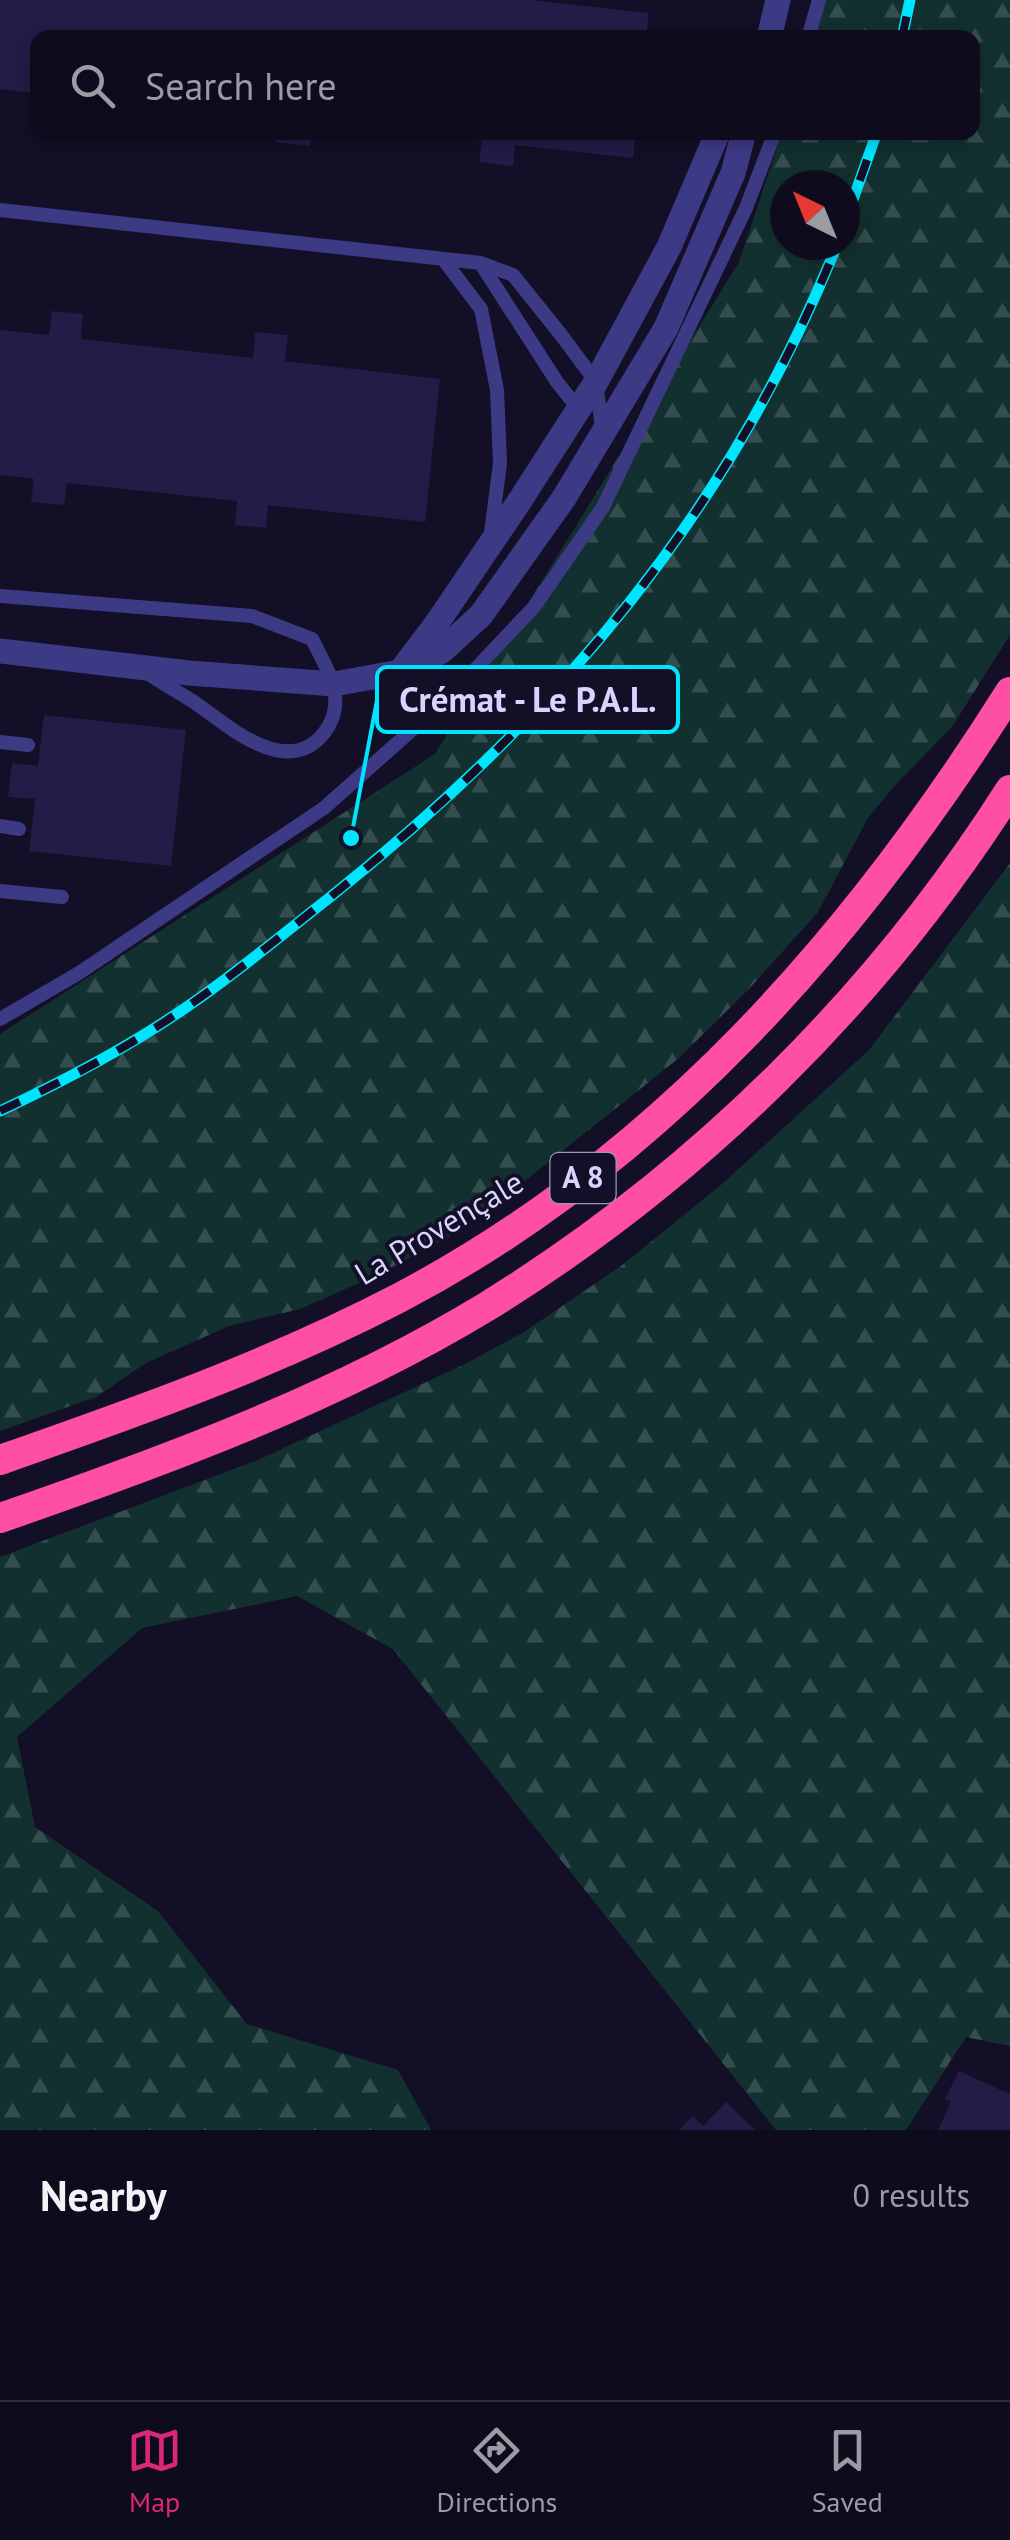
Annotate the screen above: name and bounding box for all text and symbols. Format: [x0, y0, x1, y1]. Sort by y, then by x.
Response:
search box [30, 30, 980, 140]
icon: search [65, 58, 120, 113]
text: Search here [145, 61, 337, 110]
north arrow [770, 170, 860, 260]
callout: Crémat - Le P.A.L. [377, 667, 678, 732]
text: Crémat - Le P.A.L. [399, 676, 657, 722]
road number: A 8 [550, 1153, 616, 1203]
street label: La Provençale [346, 1160, 531, 1294]
text: Nearby [40, 2168, 167, 2223]
text: 0 results [852, 2174, 970, 2216]
tab: Map [127, 2423, 182, 2520]
tab: Directions [436, 2423, 557, 2520]
tab: Saved [812, 2423, 883, 2520]

